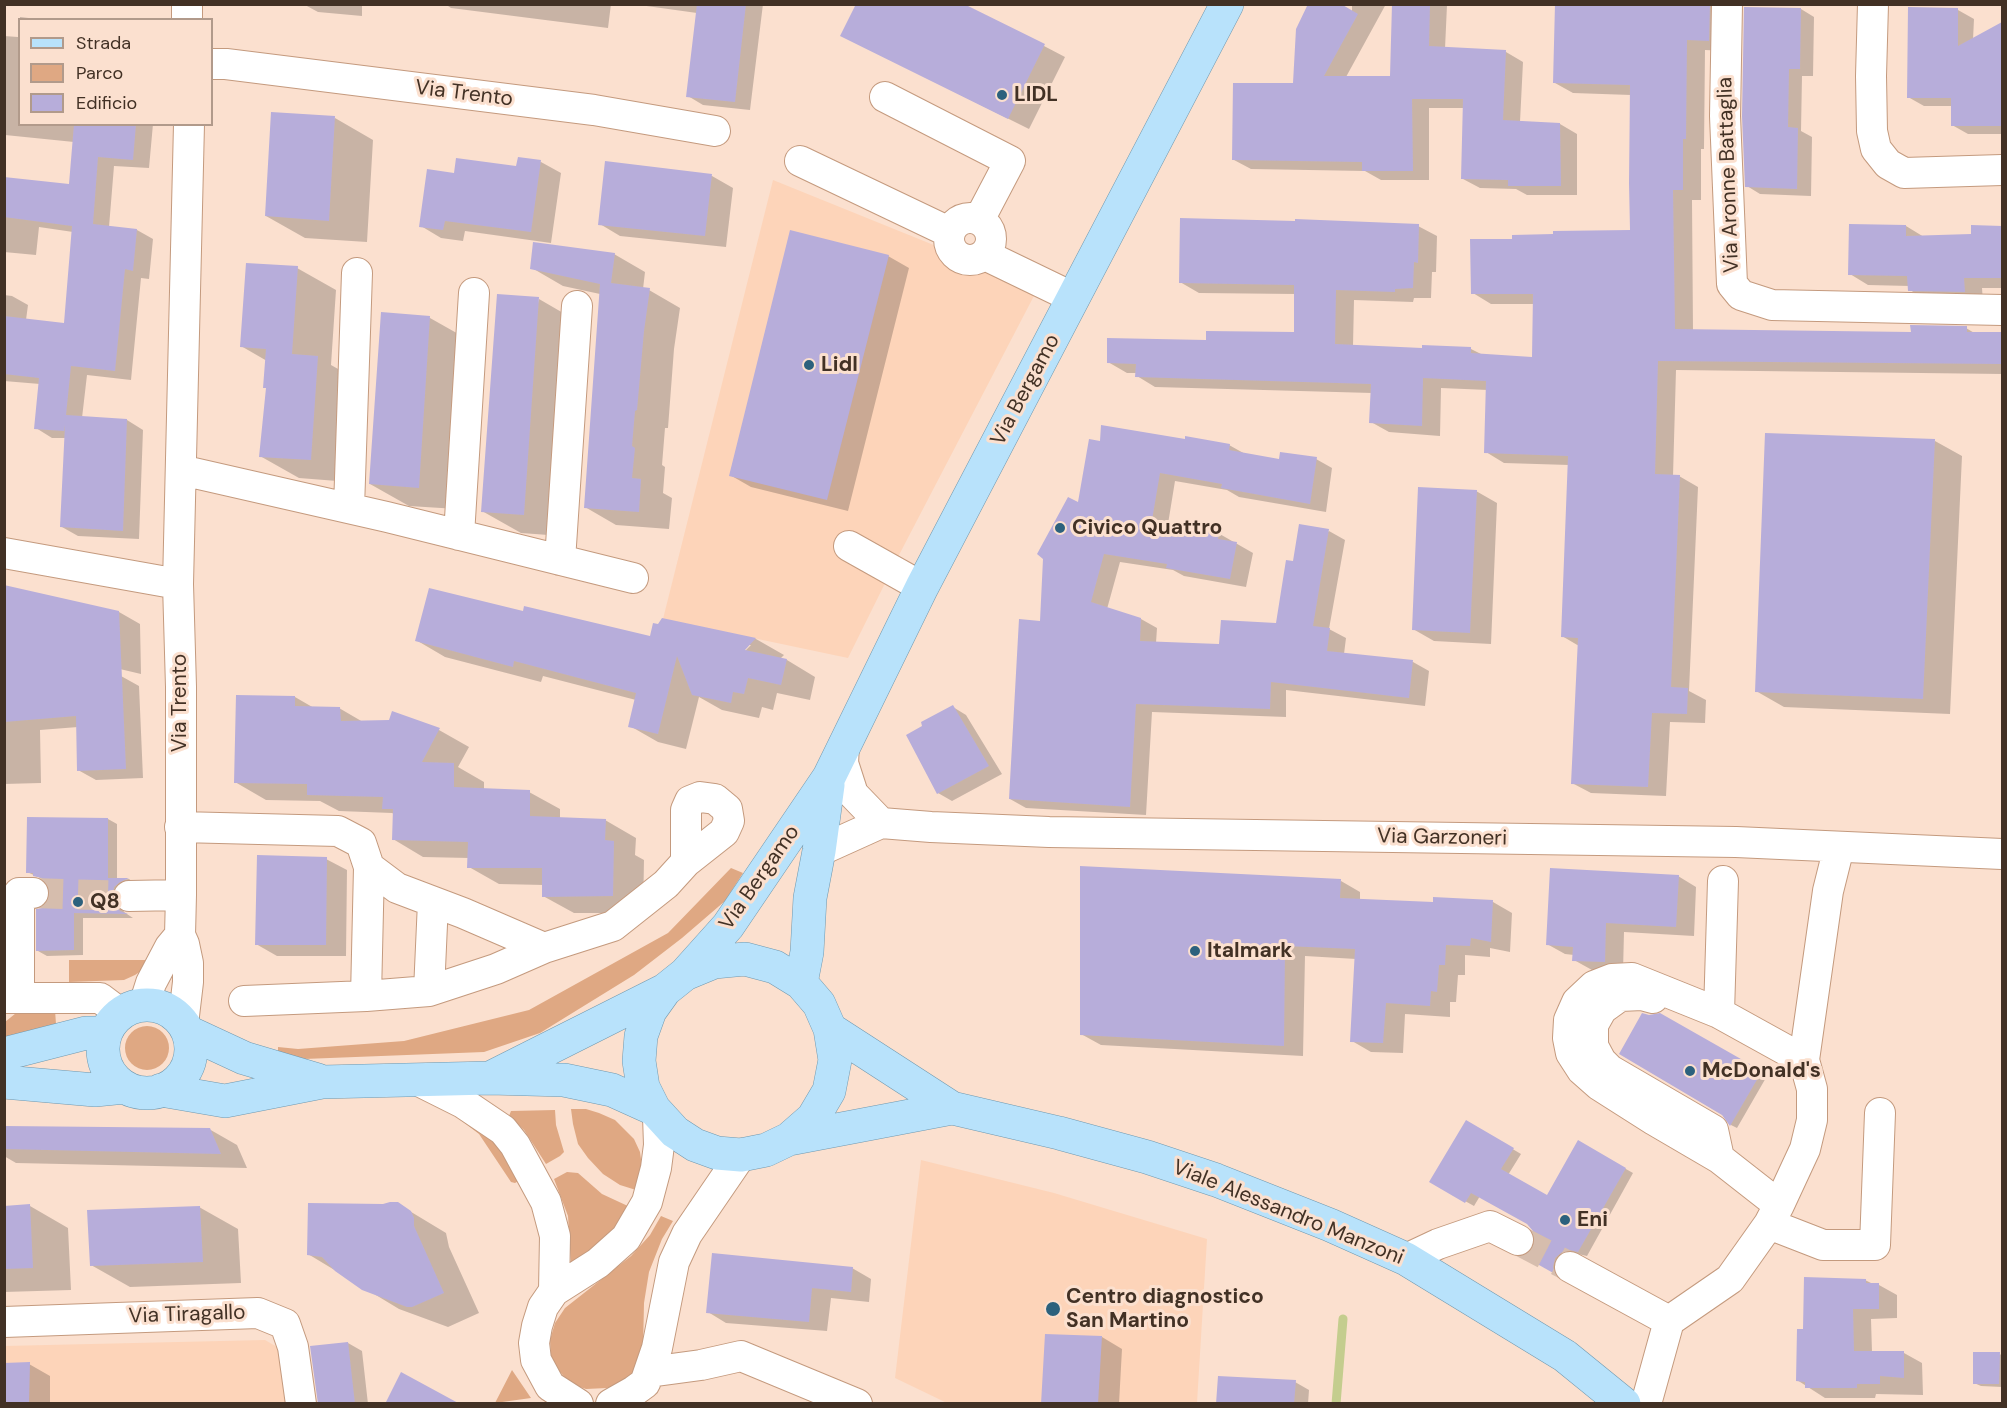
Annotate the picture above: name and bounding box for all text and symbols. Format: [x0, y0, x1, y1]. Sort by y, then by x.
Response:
legend [18, 18, 213, 126]
text: Strada [76, 31, 131, 55]
text: Parco [76, 61, 123, 85]
street label: Via Trento [414, 75, 514, 113]
street label: Via Aronne Battaglia [1713, 77, 1745, 273]
place label: LIDL [1014, 82, 1058, 108]
marker: LIDL [995, 88, 1009, 102]
text: Edificio [76, 91, 137, 115]
street label: Via Bergamo [986, 330, 1066, 450]
place label: Lidl [821, 352, 858, 378]
marker: Lidl [802, 358, 816, 372]
place label: Civico Quattro [1072, 515, 1222, 541]
marker: Civico Quattro [1053, 521, 1067, 535]
street label: Via Trento [167, 654, 193, 752]
street label: Via Bergamo [715, 821, 805, 935]
street label: Via Garzoneri [1377, 824, 1507, 852]
place label: Q8 [90, 889, 120, 915]
marker: Q8 [71, 895, 85, 909]
place label: Italmark [1207, 938, 1293, 964]
marker: Italmark [1188, 944, 1202, 958]
place label: McDonald's [1702, 1058, 1821, 1084]
marker: McDonald's [1683, 1064, 1697, 1078]
street label: Viale Alessandro Manzoni [1169, 1155, 1407, 1271]
place label: Eni [1577, 1207, 1608, 1233]
marker: Eni [1558, 1213, 1572, 1227]
place label: Centro diagnostico San Martino [1066, 1284, 1264, 1334]
street label: Via Tiragallo [128, 1300, 246, 1330]
marker: Centro diagnostico San Martino [1044, 1300, 1062, 1318]

